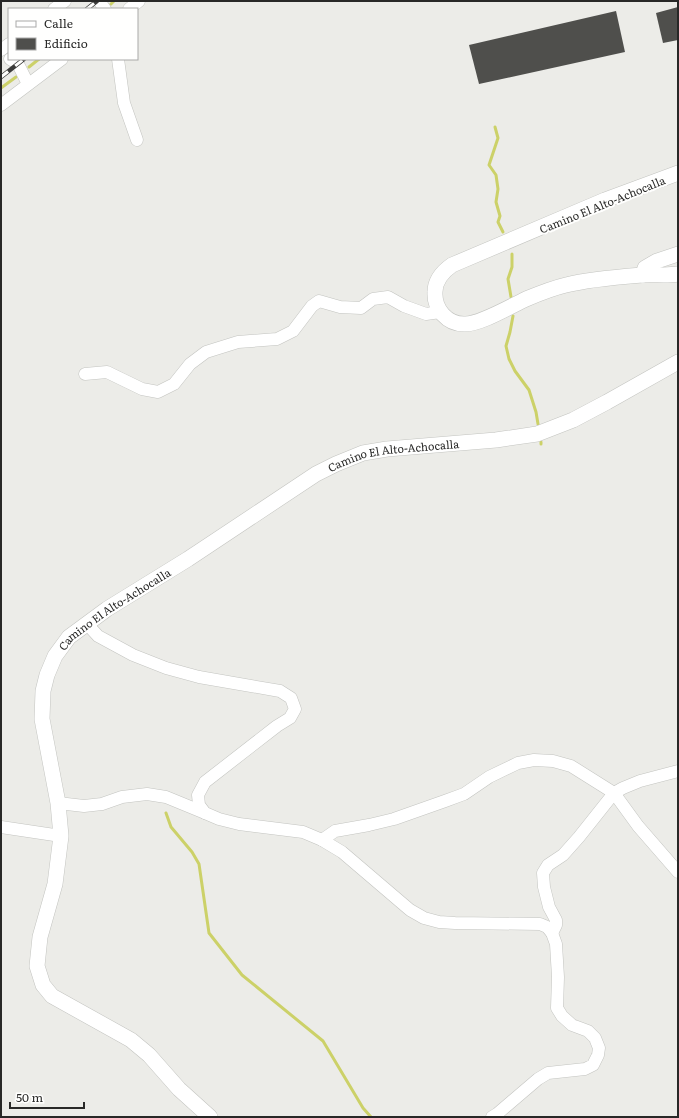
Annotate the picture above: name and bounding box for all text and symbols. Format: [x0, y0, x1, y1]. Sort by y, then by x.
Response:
legend [8, 8, 138, 60]
text: Calle [44, 14, 73, 32]
text: Edificio [44, 34, 88, 52]
street label: Camino El Alto-Achocalla [537, 171, 667, 237]
street label: Camino El Alto-Achocalla [325, 435, 460, 475]
street label: Camino El Alto-Achocalla [54, 564, 173, 653]
scale bar [10, 1084, 84, 1110]
text: 50 m [16, 1088, 43, 1106]

